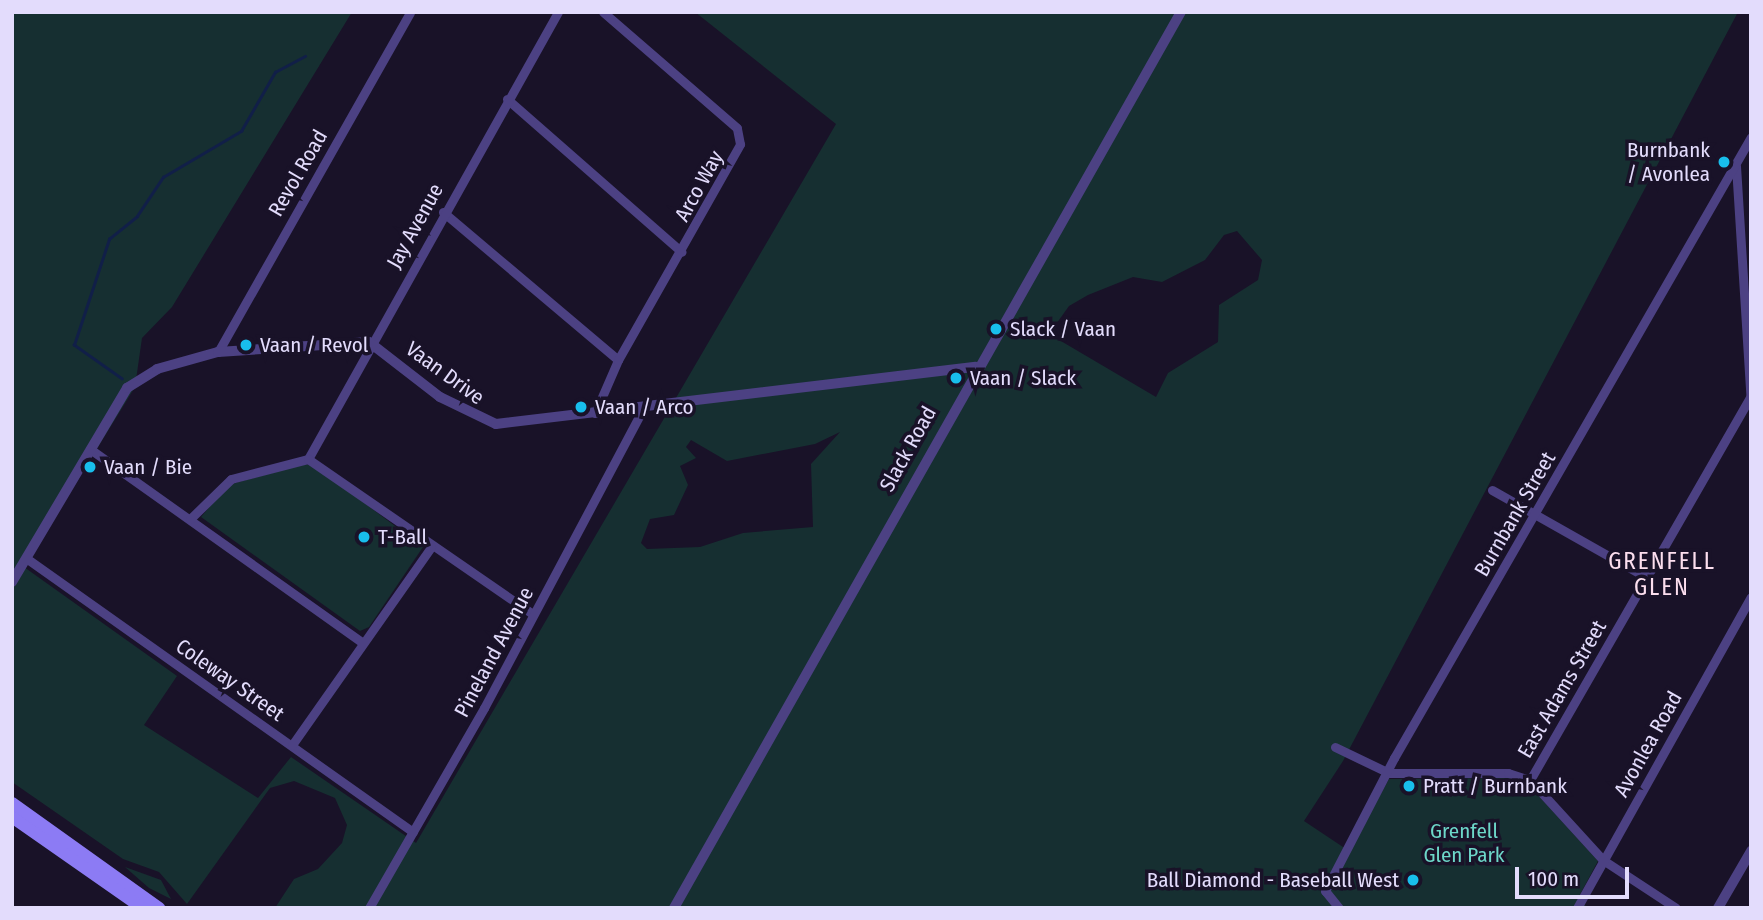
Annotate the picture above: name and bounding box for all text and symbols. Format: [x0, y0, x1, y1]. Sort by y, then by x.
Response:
street label: Revol Road [263, 125, 333, 221]
place label: Burnbank / Avonlea [1627, 137, 1710, 187]
street label: Arco Way [669, 146, 729, 226]
marker: Burnbank / Avonlea [1716, 154, 1732, 170]
street label: Jay Avenue [381, 179, 449, 273]
place label: Slack / Vaan [1010, 316, 1116, 342]
marker: Slack / Vaan [988, 321, 1004, 337]
place label: Vaan / Revol [260, 332, 368, 358]
street label: Vaan Drive [401, 336, 489, 410]
marker: Vaan / Revol [238, 337, 254, 353]
place label: Vaan / Slack [970, 365, 1076, 391]
marker: Vaan / Slack [948, 370, 964, 386]
place label: Vaan / Arco [595, 394, 694, 420]
marker: Vaan / Arco [573, 399, 589, 415]
street label: Slack Road [874, 402, 942, 496]
street label: Burnbank Street [1469, 447, 1561, 581]
place label: Vaan / Bie [104, 454, 192, 480]
marker: Vaan / Bie [82, 459, 98, 475]
place label: T-Ball [378, 524, 427, 550]
marker: T-Ball [356, 529, 372, 545]
district label: GRENFELL GLEN [1609, 547, 1715, 601]
street label: Pineland Avenue [449, 583, 539, 721]
street label: East Adams Street [1512, 616, 1612, 762]
street label: Coleway Street [171, 633, 289, 727]
street label: Avonlea Road [1609, 687, 1687, 801]
place label: Pratt / Burnbank [1423, 773, 1567, 799]
marker: Pratt / Burnbank [1401, 778, 1417, 794]
park label: Grenfell Glen Park [1423, 818, 1505, 868]
scale bar [1518, 853, 1632, 897]
text: 100 m [1528, 866, 1579, 892]
place label: Ball Diamond - Baseball West [1147, 867, 1399, 893]
marker: Ball Diamond - Baseball West [1405, 872, 1421, 888]

